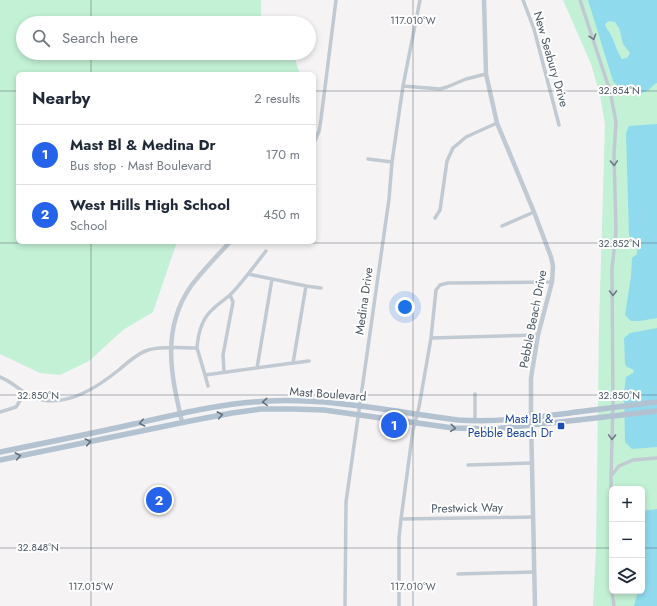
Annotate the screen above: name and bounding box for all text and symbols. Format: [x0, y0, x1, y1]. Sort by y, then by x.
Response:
street label: New Seabury Drive [529, 9, 573, 109]
text: 117.010°W [390, 13, 436, 28]
search box [16, 16, 316, 60]
icon: search [30, 27, 52, 49]
text: Search here [62, 27, 138, 49]
one-way arrow [588, 33, 596, 40]
text: 32.854°N [598, 83, 640, 98]
text: Nearby [32, 86, 90, 110]
text: 2 results [254, 89, 300, 108]
text: Mast Bl & Medina Dr [70, 134, 216, 156]
text: 1 [42, 145, 48, 164]
text: 170 m [265, 145, 300, 164]
text: Bus stop · Mast Boulevard [70, 156, 211, 175]
one-way arrow [610, 160, 618, 166]
text: West Hills High School [70, 194, 230, 216]
text: 2 [41, 205, 49, 224]
text: 450 m [263, 205, 300, 224]
text: School [70, 216, 107, 235]
text: 32.852°N [598, 236, 640, 251]
street label: Medina Drive [350, 266, 378, 336]
street label: Pebble Beach Drive [515, 268, 551, 370]
one-way arrow [609, 290, 617, 296]
your location [395, 297, 415, 317]
street label: Mast Boulevard [289, 382, 367, 406]
text: 32.850°N [17, 388, 59, 403]
text: 32.850°N [598, 388, 640, 403]
one-way arrow [262, 397, 268, 406]
pin: 1 [381, 410, 407, 440]
place label: Mast Bl & Pebble Beach Dr [468, 410, 554, 442]
one-way arrow [217, 411, 223, 420]
one-way arrow [139, 418, 145, 426]
marker: Mast Bl & Pebble Beach Dr [556, 421, 566, 431]
one-way arrow [450, 423, 456, 432]
one-way arrow [608, 434, 616, 440]
one-way arrow [84, 438, 91, 447]
one-way arrow [15, 452, 21, 461]
pin: 2 [146, 485, 172, 515]
map controls [609, 486, 645, 594]
button: + [609, 486, 645, 522]
street label: Prestwick Way [431, 498, 504, 518]
button: − [609, 522, 645, 558]
text: 32.848°N [17, 540, 59, 555]
button: layers [609, 558, 645, 594]
text: 117.015°W [68, 579, 114, 594]
text: 117.010°W [390, 579, 436, 594]

